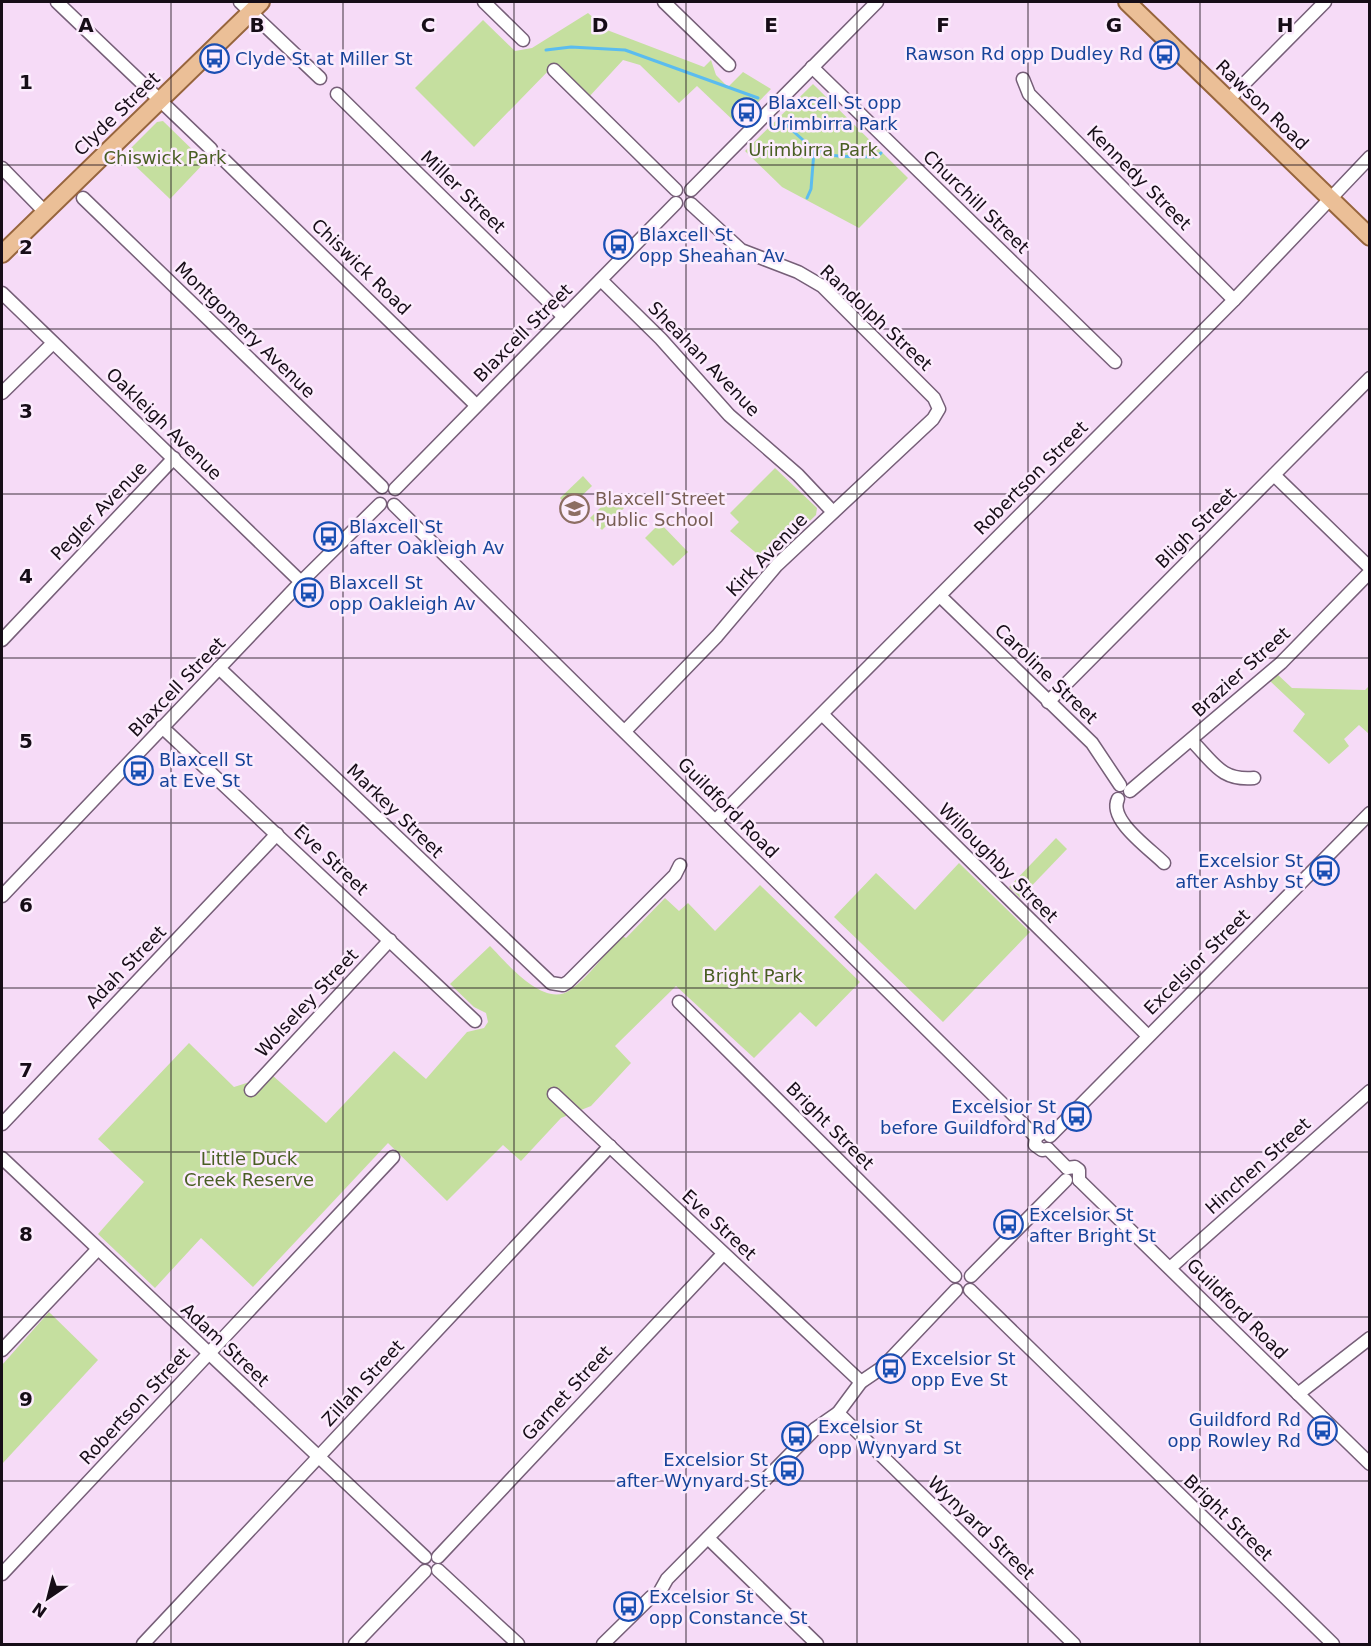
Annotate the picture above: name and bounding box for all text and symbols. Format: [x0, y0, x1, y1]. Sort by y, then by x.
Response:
text: A [78, 13, 94, 37]
text: B [249, 13, 265, 37]
text: C [421, 13, 435, 37]
text: D [592, 13, 608, 37]
text: E [764, 13, 778, 37]
text: F [936, 13, 950, 37]
text: G [1106, 13, 1122, 37]
text: H [1277, 13, 1293, 37]
bus stop icon: Rawson Rd opp Dudley Rd [1148, 38, 1180, 70]
bus stop icon: Clyde St at Miller St [198, 43, 230, 75]
place label: Rawson Rd opp Dudley Rd [905, 43, 1143, 64]
place label: Clyde St at Miller St [235, 48, 413, 69]
street label: Rawson Road [1212, 55, 1313, 154]
street label: Clyde Street [69, 67, 164, 160]
text: 1 [19, 70, 33, 94]
place label: Blaxcell St opp Urimbirra Park [768, 92, 901, 134]
bus stop icon: Blaxcell St opp Urimbirra Park [731, 97, 763, 129]
street label: Kennedy Street [1083, 121, 1196, 234]
park label: Urimbirra Park [748, 139, 878, 160]
street label: Miller Street [417, 146, 510, 237]
street label: Churchill Street [919, 146, 1034, 258]
park label: Chiswick Park [103, 147, 227, 168]
street label: Chiswick Road [308, 214, 415, 319]
place label: Blaxcell St opp Sheahan Av [639, 224, 785, 266]
bus stop icon: Blaxcell St opp Sheahan Av [602, 229, 634, 261]
text: 2 [19, 235, 33, 259]
street label: Montgomery Avenue [171, 257, 320, 402]
street label: Randolph Street [816, 260, 937, 375]
street label: Blaxcell Street [469, 279, 576, 386]
street label: Sheahan Avenue [644, 297, 764, 420]
street label: Oakleigh Avenue [102, 363, 226, 484]
text: 3 [19, 399, 33, 423]
street label: Robertson Street [970, 417, 1092, 539]
street label: Pegler Avenue [46, 457, 151, 564]
street label: Bligh Street [1151, 483, 1240, 572]
place label: Blaxcell Street Public School [595, 488, 725, 530]
school or university icon: Blaxcell Street Public School [558, 493, 590, 525]
street label: Kirk Avenue [722, 509, 811, 601]
place label: Blaxcell St after Oakleigh Av [349, 516, 505, 558]
bus stop icon: Blaxcell St after Oakleigh Av [312, 521, 344, 553]
text: 4 [19, 564, 33, 588]
place label: Blaxcell St opp Oakleigh Av [329, 572, 476, 614]
bus stop icon: Blaxcell St opp Oakleigh Av [292, 577, 324, 609]
street label: Caroline Street [991, 619, 1102, 728]
street label: Brazier Street [1188, 622, 1294, 721]
street label: Blaxcell Street [124, 633, 229, 741]
text: 5 [19, 729, 33, 753]
place label: Blaxcell St at Eve St [159, 749, 253, 791]
street label: Guildford Road [674, 753, 783, 862]
bus stop icon: Blaxcell St at Eve St [122, 754, 154, 786]
street label: Markey Street [343, 759, 448, 862]
street label: Willoughby Street [934, 799, 1062, 927]
street label: Eve Street [290, 820, 373, 899]
place label: Excelsior St after Ashby St [1175, 850, 1303, 892]
bus stop icon: Excelsior St after Ashby St [1308, 855, 1340, 887]
text: 6 [19, 893, 33, 917]
street label: Excelsior Street [1139, 904, 1254, 1019]
street label: Adah Street [81, 921, 170, 1012]
street label: Wolseley Street [251, 944, 362, 1061]
park label: Bright Park [703, 965, 803, 986]
text: 7 [19, 1058, 33, 1082]
street label: Bright Street [782, 1078, 878, 1174]
place label: Excelsior St before Guildford Rd [880, 1096, 1056, 1138]
bus stop icon: Excelsior St before Guildford Rd [1061, 1101, 1093, 1133]
street label: Hinchen Street [1201, 1113, 1315, 1218]
park label: Little Duck Creek Reserve [184, 1148, 314, 1190]
street label: Eve Street [678, 1185, 761, 1264]
place label: Excelsior St after Bright St [1029, 1204, 1156, 1246]
bus stop icon: Excelsior St after Bright St [992, 1209, 1024, 1241]
text: 8 [19, 1222, 33, 1246]
street label: Guildford Road [1183, 1254, 1292, 1363]
street label: Adam Street [177, 1299, 274, 1391]
street label: Zillah Street [317, 1335, 408, 1430]
street label: Garnet Street [517, 1341, 616, 1444]
street label: Robertson Street [75, 1343, 194, 1468]
place label: Excelsior St opp Eve St [911, 1348, 1016, 1390]
bus stop icon: Excelsior St opp Eve St [874, 1353, 906, 1385]
text: 9 [19, 1387, 33, 1411]
place label: Guildford Rd opp Rowley Rd [1168, 1409, 1301, 1451]
bus stop icon: Guildford Rd opp Rowley Rd [1306, 1414, 1338, 1446]
place label: Excelsior St opp Wynyard St [818, 1416, 962, 1458]
bus stop icon: Excelsior St opp Wynyard St [781, 1421, 813, 1453]
place label: Excelsior St after Wynyard St [616, 1449, 768, 1491]
bus stop icon: Excelsior St after Wynyard St [773, 1454, 805, 1486]
street label: Bright Street [1180, 1470, 1277, 1565]
street label: Wynyard Street [924, 1471, 1039, 1584]
north arrow [18, 1568, 78, 1628]
place label: Excelsior St opp Constance St [649, 1586, 808, 1628]
bus stop icon: Excelsior St opp Constance St [612, 1591, 644, 1623]
text: N [29, 1598, 51, 1621]

